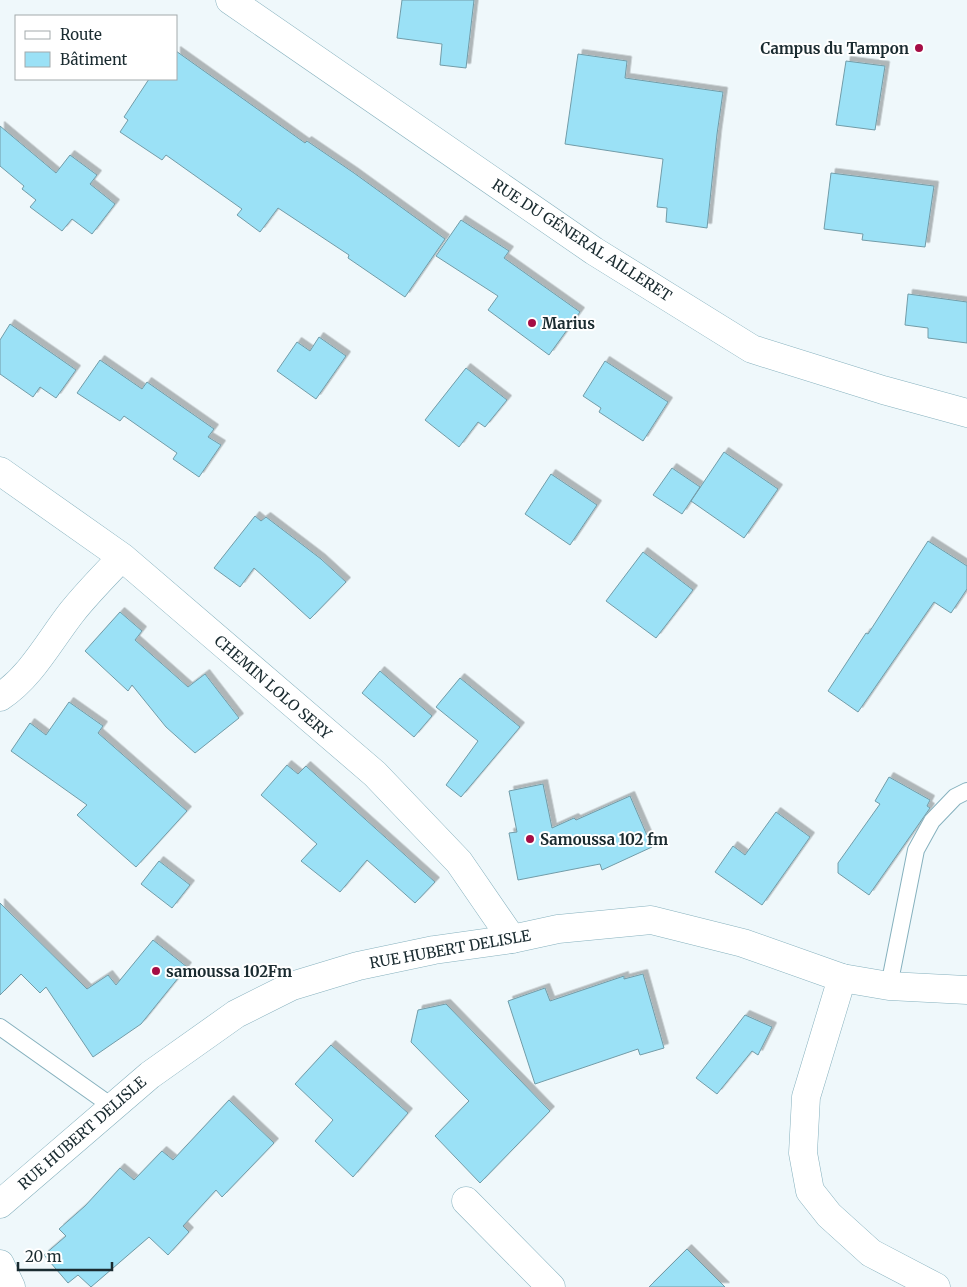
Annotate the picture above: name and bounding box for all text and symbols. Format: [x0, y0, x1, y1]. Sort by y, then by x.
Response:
legend [15, 15, 178, 80]
text: Route [60, 25, 102, 44]
place label: Campus du Tampon [761, 39, 909, 58]
marker: Campus du Tampon [913, 42, 925, 54]
text: Bâtiment [60, 50, 128, 69]
street label: RUE DU GÉNERAL AILLERET [489, 174, 676, 306]
place label: Marius [542, 314, 595, 333]
marker: Marius [526, 317, 538, 329]
street label: CHEMIN LOLO SERY [211, 631, 336, 743]
place label: Samoussa 102 fm [540, 830, 668, 849]
marker: Samoussa 102 fm [524, 833, 536, 845]
street label: RUE HUBERT DELISLE [368, 925, 532, 973]
place label: samoussa 102Fm [166, 962, 292, 981]
marker: samoussa 102Fm [150, 965, 162, 977]
street label: RUE HUBERT DELISLE [14, 1072, 150, 1194]
scale bar [18, 1240, 111, 1272]
text: 20 m [25, 1247, 62, 1266]

